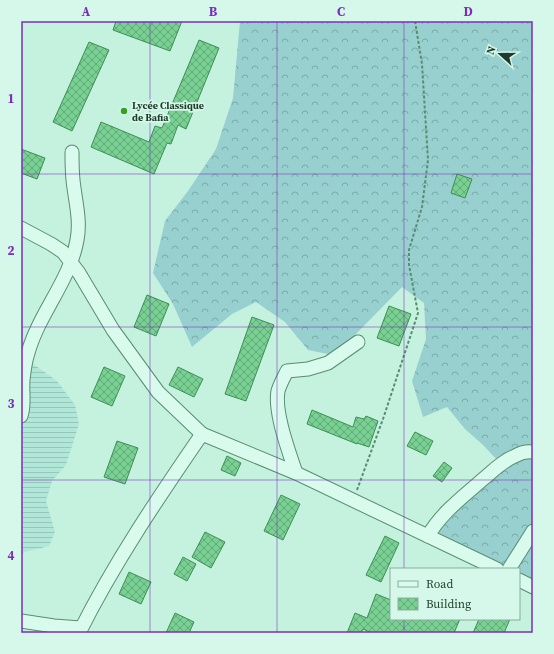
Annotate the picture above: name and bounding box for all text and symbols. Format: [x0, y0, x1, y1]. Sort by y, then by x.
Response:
text: A [82, 3, 91, 20]
text: B [209, 3, 218, 20]
text: C [337, 3, 345, 20]
text: D [463, 3, 473, 20]
north arrow [480, 34, 520, 74]
text: N [483, 44, 500, 57]
text: 1 [7, 90, 15, 107]
place label: Lycée Classique de Bafia [132, 99, 204, 124]
marker: Lycée Classique de Bafia [119, 106, 129, 116]
text: 2 [7, 242, 15, 259]
text: 3 [7, 395, 15, 412]
text: 4 [7, 547, 15, 564]
legend [390, 568, 520, 620]
text: Road [426, 576, 453, 592]
text: Building [426, 596, 471, 612]

